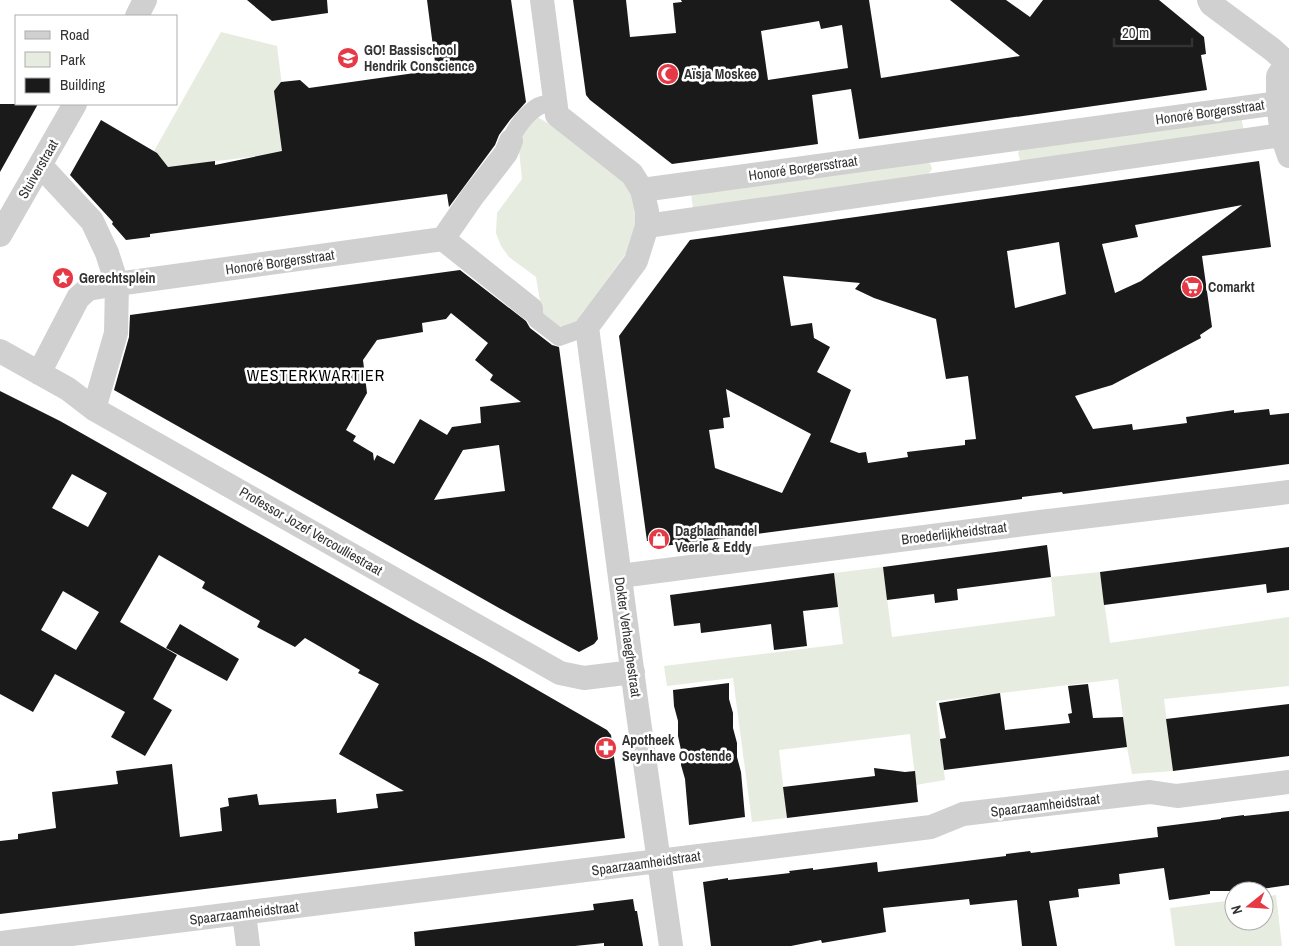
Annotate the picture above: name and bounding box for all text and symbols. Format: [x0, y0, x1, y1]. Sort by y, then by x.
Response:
legend [15, 15, 178, 105]
scale bar [1114, 15, 1192, 47]
text: 20 m [1122, 22, 1149, 43]
text: Road [60, 24, 89, 45]
place label: GO! Bassischool Hendrik Conscience [364, 41, 474, 75]
school or university icon: GO! Bassischool Hendrik Conscience [336, 46, 360, 70]
text: Park [60, 49, 86, 70]
mosque icon: Aïsja Moskee [656, 62, 680, 86]
place label: Aïsja Moskee [684, 65, 757, 83]
text: Building [60, 74, 105, 95]
street label: Honoré Borgersstraat [1154, 95, 1266, 129]
street label: Stuiverstraat [14, 136, 62, 202]
street label: Honoré Borgersstraat [747, 151, 859, 185]
street label: Honoré Borgersstraat [224, 245, 336, 279]
place icon: Gerechtsplein [51, 266, 75, 290]
place label: Gerechtsplein [79, 269, 156, 287]
supermarket icon: Comarkt [1180, 275, 1204, 299]
place label: Comarkt [1208, 278, 1255, 296]
district label: WESTERKWARTIER [247, 364, 385, 386]
street label: Professor Jozef Vercoulliestraat [236, 483, 386, 579]
street label: Broederlijkheidstraat [900, 518, 1008, 548]
place label: Dagbladhandel Veerle & Eddy [675, 522, 757, 556]
shop icon: Dagbladhandel Veerle & Eddy [647, 527, 671, 551]
street label: Dokter Verhaeghestraat [611, 576, 645, 698]
place label: Apotheek Seynhave Oostende [622, 731, 732, 765]
pharmacy icon: Apotheek Seynhave Oostende [594, 736, 618, 760]
street label: Spaarzaamheidstraat [989, 789, 1101, 821]
street label: Spaarzaamheidstraat [590, 846, 702, 880]
north arrow [1224, 881, 1274, 931]
street label: Spaarzaamheidstraat [188, 897, 300, 929]
text: N [1227, 903, 1246, 916]

